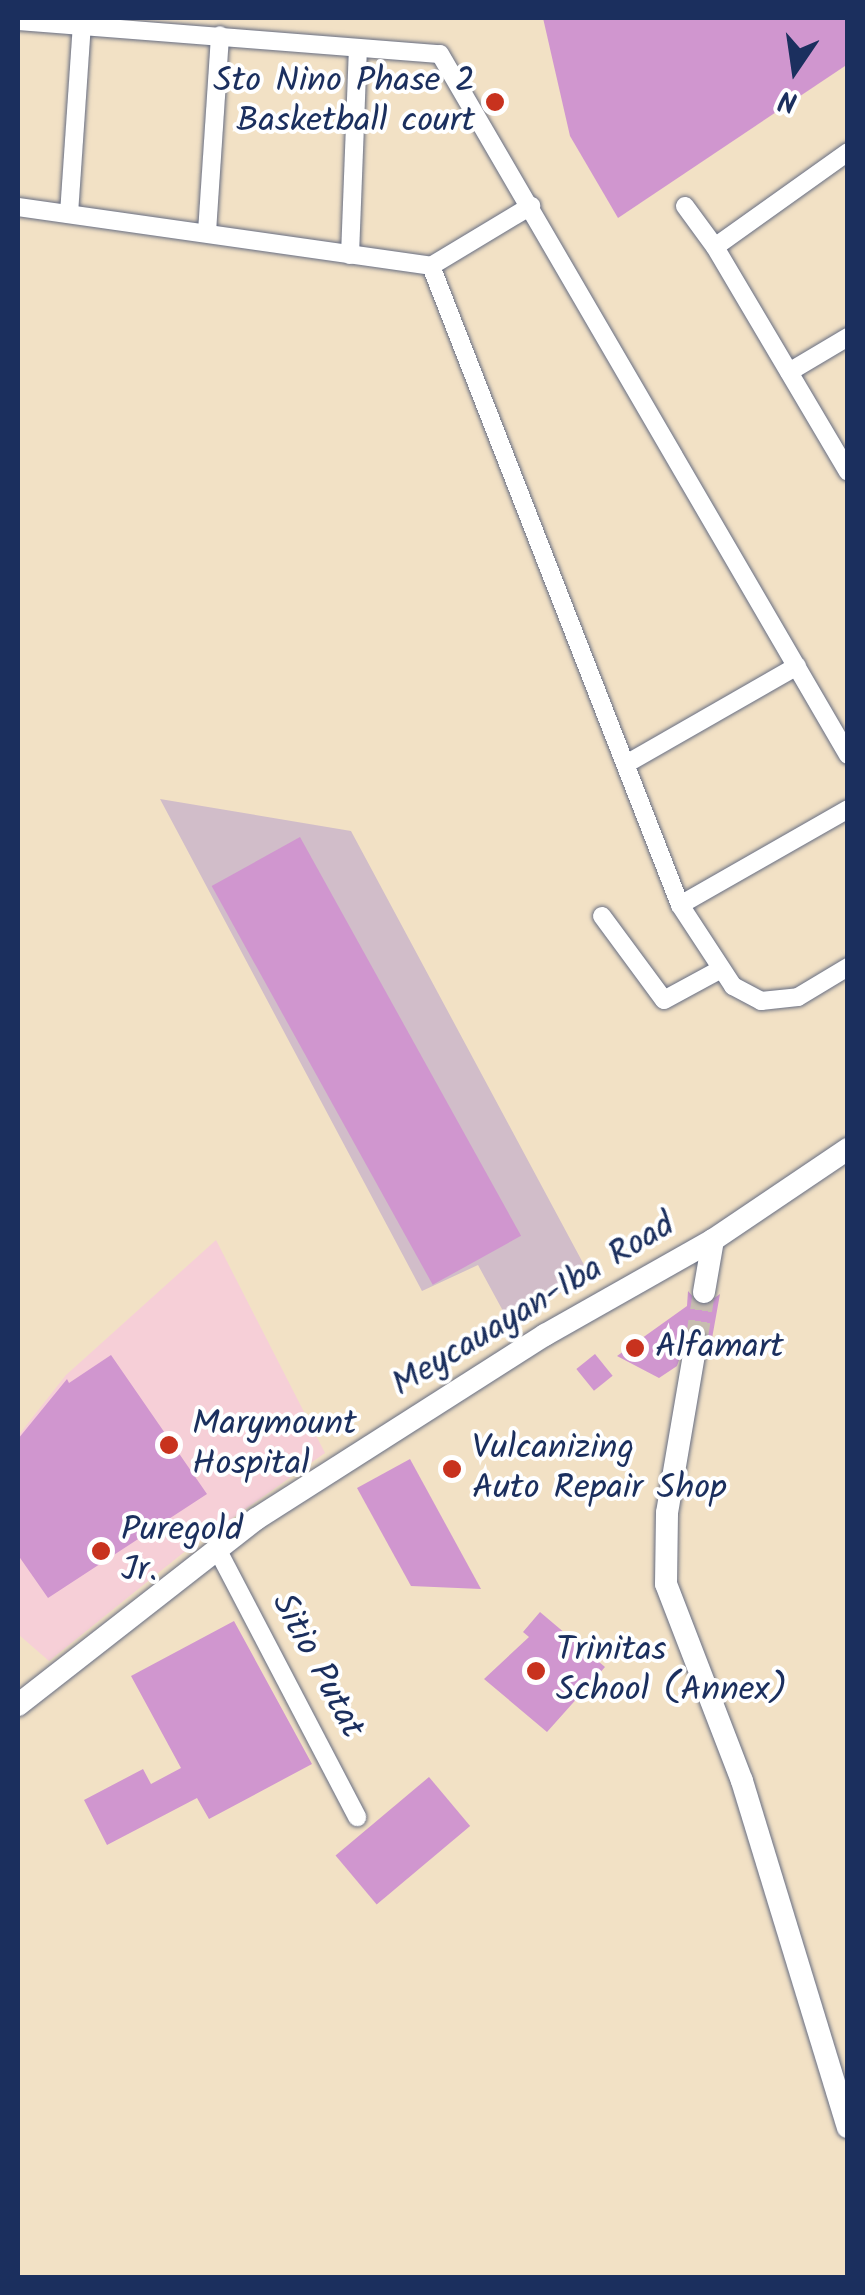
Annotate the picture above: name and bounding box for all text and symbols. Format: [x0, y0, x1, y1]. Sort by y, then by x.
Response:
north arrow [745, 20, 845, 120]
place label: Sto Nino Phase 2 Basketball court [213, 61, 475, 143]
text: N [774, 76, 802, 124]
marker: Sto Nino Phase 2 Basketball court [484, 91, 506, 113]
street label: Meycauayan-Iba Road [385, 1205, 683, 1407]
place label: Alfamart [655, 1327, 784, 1369]
marker: Alfamart [624, 1337, 646, 1359]
place label: Marymount Hospital [192, 1404, 357, 1486]
place label: Vulcanizing Auto Repair Shop [472, 1428, 727, 1510]
marker: Marymount Hospital [156, 1432, 182, 1458]
marker: Vulcanizing Auto Repair Shop [441, 1458, 463, 1480]
place label: Puregold Jr. [121, 1510, 243, 1592]
marker: Puregold Jr. [90, 1540, 112, 1562]
street label: Sitio Putat [261, 1586, 373, 1746]
place label: Trinitas School (Annex) [556, 1630, 787, 1712]
marker: Trinitas School (Annex) [525, 1660, 547, 1682]

